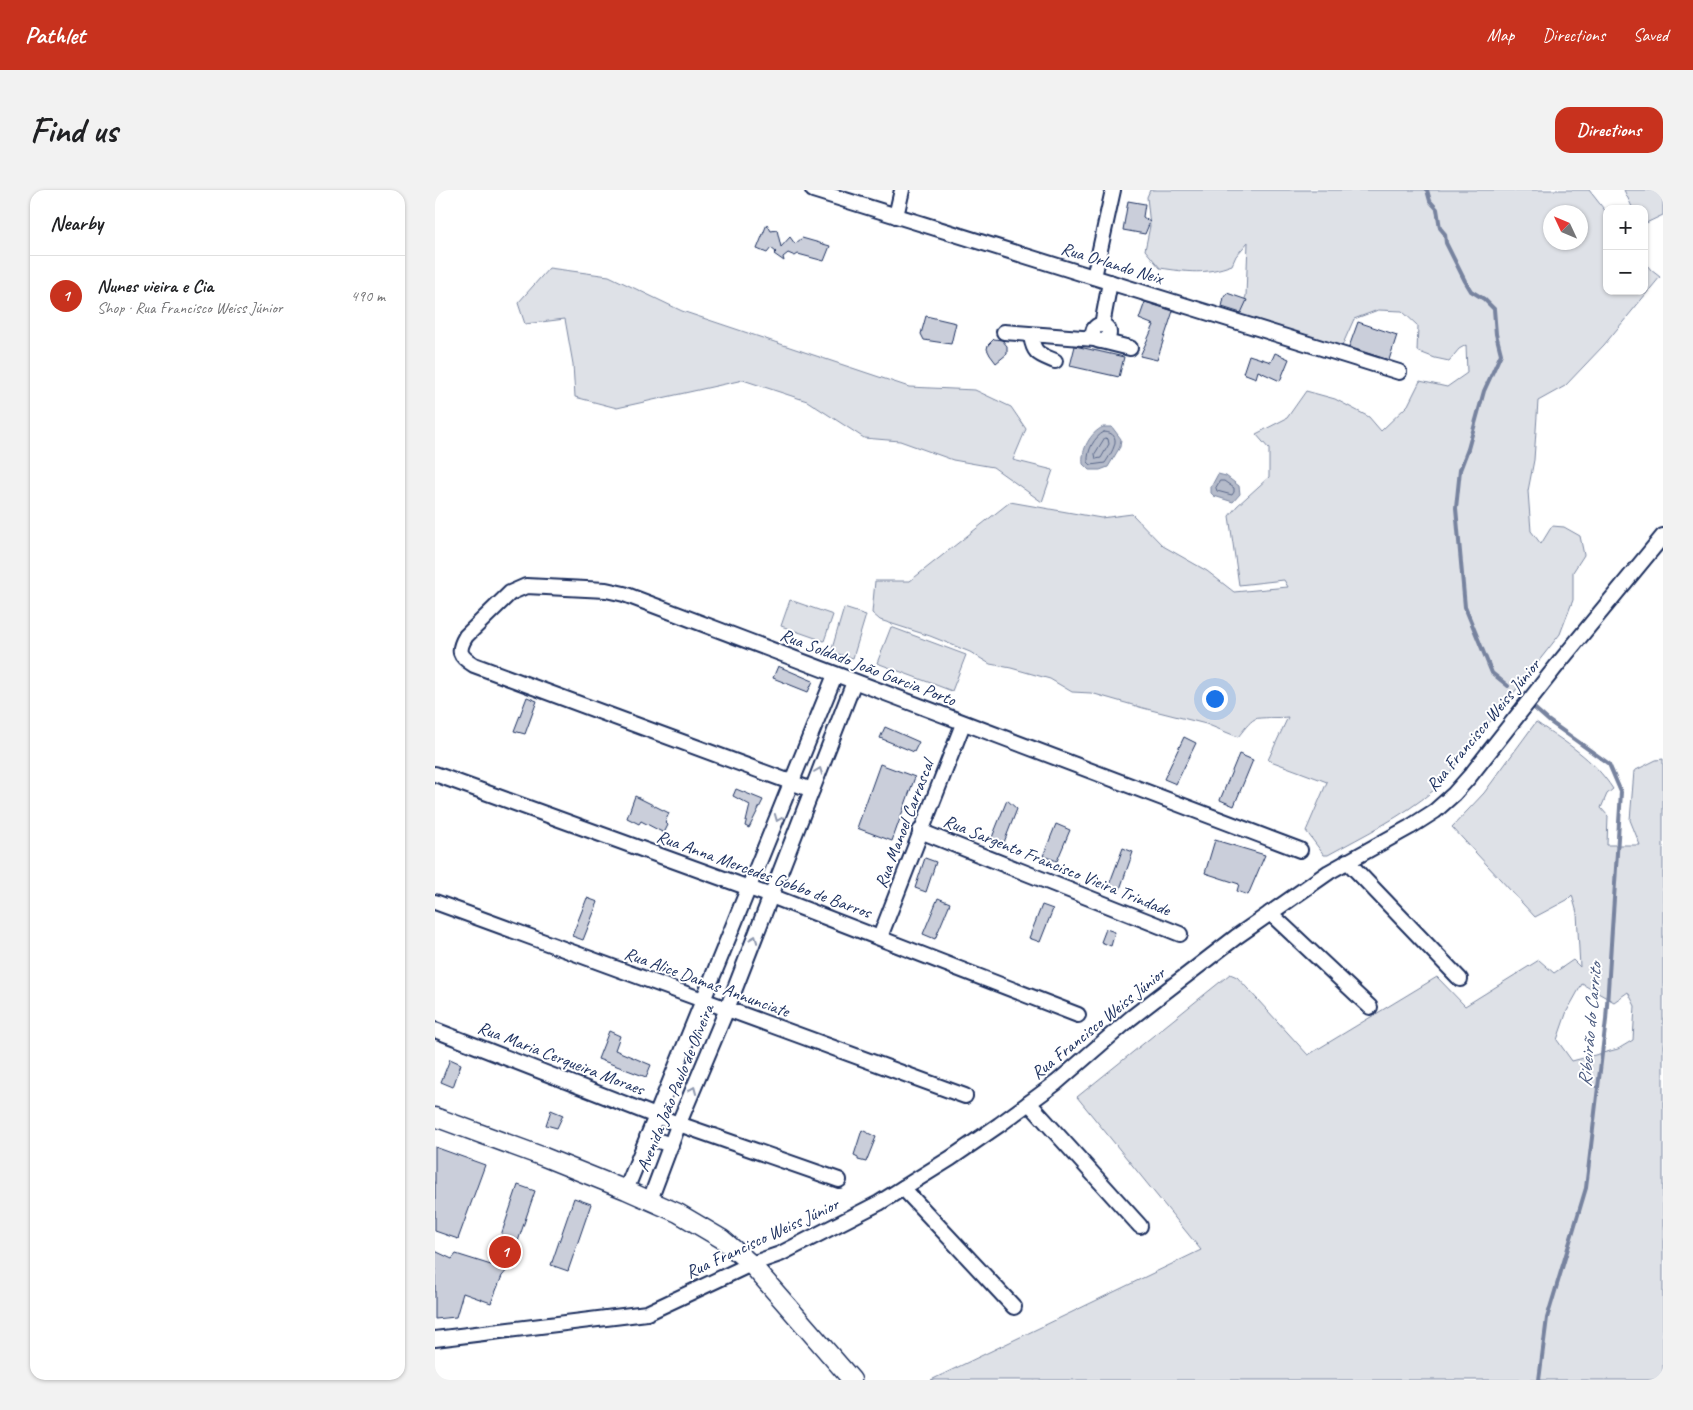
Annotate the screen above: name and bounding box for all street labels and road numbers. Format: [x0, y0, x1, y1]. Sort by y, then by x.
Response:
street label: Rua Orlando Neix [1058, 237, 1167, 289]
street label: Rua Soldado João Garcia Porto [777, 623, 960, 711]
street label: Rua Francisco Weiss Júnior [1421, 653, 1546, 796]
street label: Rua Manoel Carrascal [870, 754, 940, 891]
street label: Rua Sargento Francisco Vieira Trindade [940, 809, 1175, 921]
street label: Rua Anna Mercedes Gobbo de Barros [654, 825, 876, 924]
street label: Rua Alice Damas Annunciate [622, 942, 793, 1022]
street label: Rua Francisco Weiss Júnior [1027, 961, 1171, 1084]
street label: Avenida João Paulo de Oliveira [631, 1000, 719, 1175]
street label: Rua Maria Cerqueira Moraes [475, 1016, 649, 1101]
street label: Rua Francisco Weiss Júnior [682, 1192, 843, 1283]

